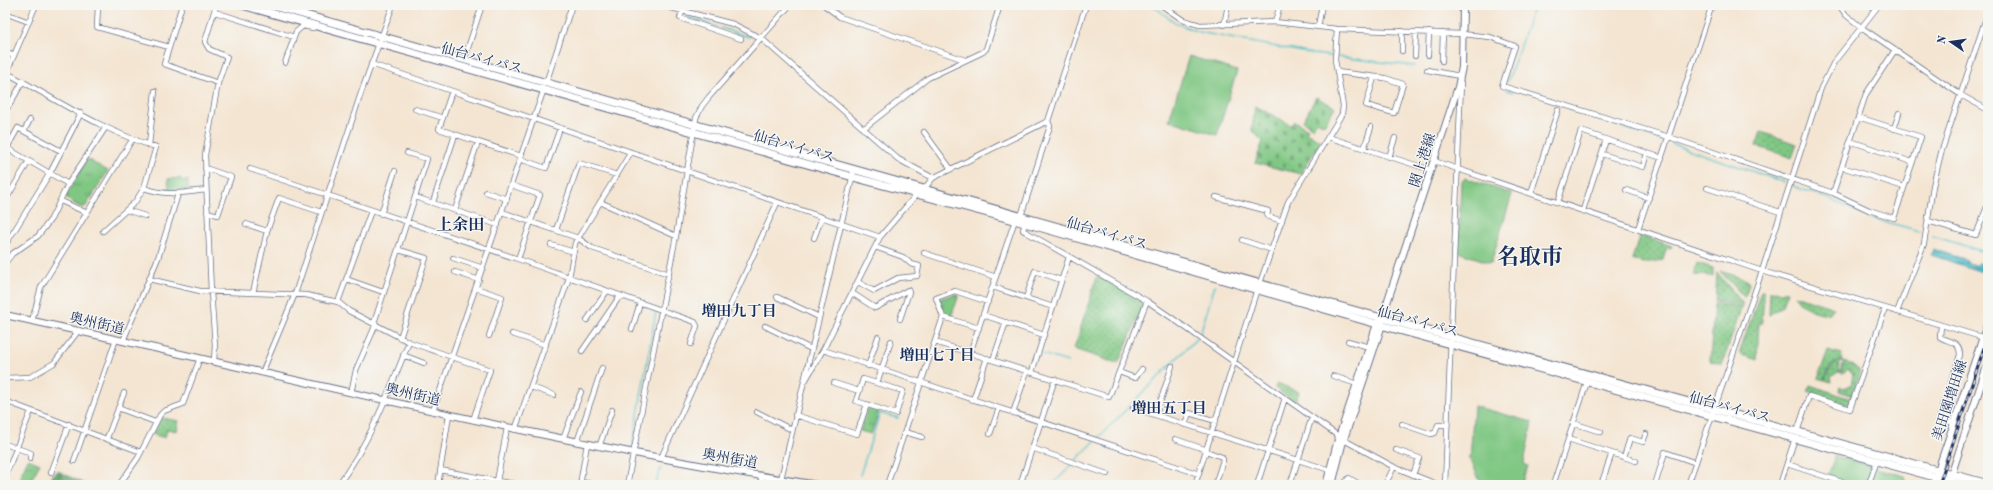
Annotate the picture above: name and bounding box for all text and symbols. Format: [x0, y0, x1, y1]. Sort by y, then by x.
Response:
north arrow [1931, 22, 1971, 62]
text: N [1936, 34, 1949, 45]
street label: 仙台バイパス [439, 39, 525, 77]
street label: 仙台バイパス [752, 127, 836, 165]
street label: 閖上港線 [1407, 131, 1438, 189]
street label: 仙台バイパス [1065, 214, 1149, 252]
district label: 上余田 [436, 216, 484, 234]
district label: 名取市 [1497, 245, 1563, 269]
street label: 仙台バイパス [1375, 302, 1461, 340]
district label: 増田九丁目 [701, 303, 777, 320]
street label: 奥州街道 [68, 310, 126, 337]
district label: 増田七丁目 [899, 347, 975, 364]
street label: 美田園増田線 [1929, 358, 1970, 442]
street label: 奥州街道 [384, 381, 442, 408]
street label: 仙台バイパス [1687, 388, 1773, 426]
district label: 増田五丁目 [1131, 400, 1207, 417]
street label: 奥州街道 [701, 446, 759, 471]

